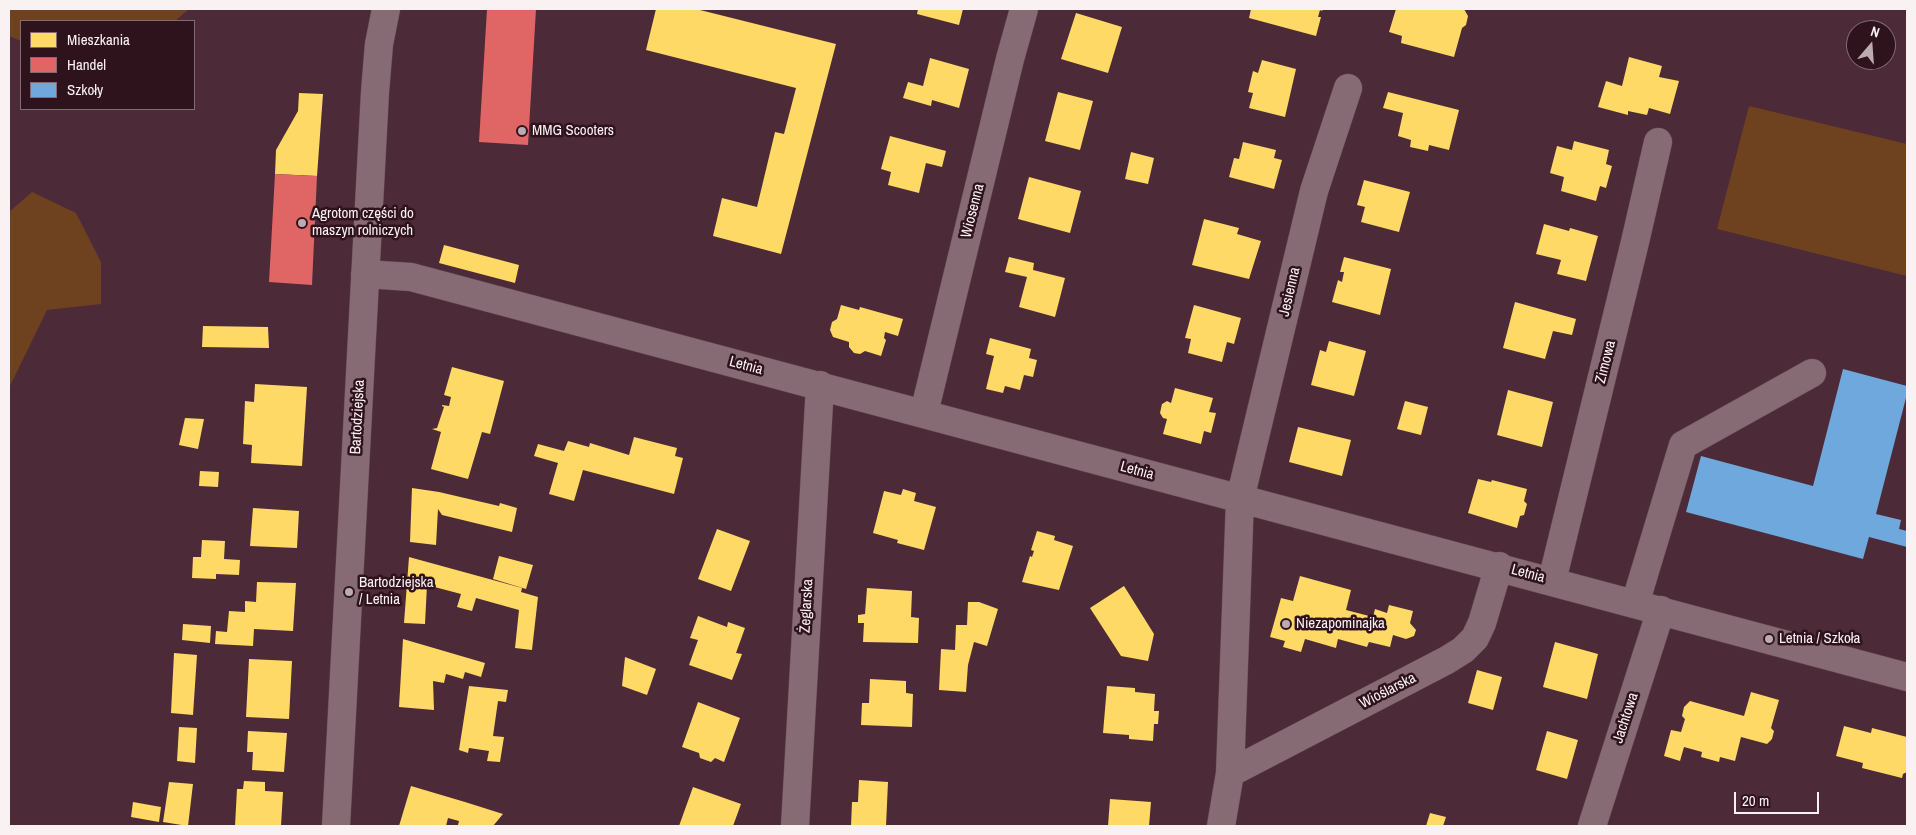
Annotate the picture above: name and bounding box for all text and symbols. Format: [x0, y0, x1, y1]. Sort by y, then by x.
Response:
legend [20, 20, 195, 110]
north arrow [1846, 20, 1896, 70]
text: N [1869, 22, 1882, 42]
text: Mieszkania [67, 29, 130, 50]
text: Handel [67, 54, 106, 75]
text: Szkoły [67, 79, 103, 100]
place label: MMG Scooters [532, 122, 614, 140]
marker: MMG Scooters [516, 125, 528, 137]
street label: Wiosenna [958, 182, 988, 240]
place label: Agrotom części do maszyn rolniczych [312, 205, 414, 240]
marker: Agrotom części do maszyn rolniczych [296, 217, 308, 229]
street label: Jesienna [1276, 266, 1304, 318]
street label: Zimowa [1592, 339, 1620, 385]
street label: Letnia [727, 353, 765, 379]
street label: Bartodziejska [347, 379, 369, 455]
street label: Letnia [1118, 458, 1156, 484]
street label: Letnia [1509, 561, 1547, 587]
place label: Bartodziejska / Letnia [359, 574, 434, 609]
street label: Żeglarska [797, 579, 817, 633]
marker: Bartodziejska / Letnia [343, 586, 355, 598]
place label: Niezapominajka [1296, 615, 1385, 633]
marker: Niezapominajka [1280, 618, 1292, 630]
place label: Letnia / Szkoła [1779, 630, 1860, 648]
marker: Letnia / Szkoła [1763, 633, 1775, 645]
street label: Wioślarska [1357, 669, 1419, 713]
street label: Jachtowa [1609, 691, 1643, 745]
scale bar [1736, 782, 1821, 814]
text: 20 m [1742, 790, 1769, 811]

